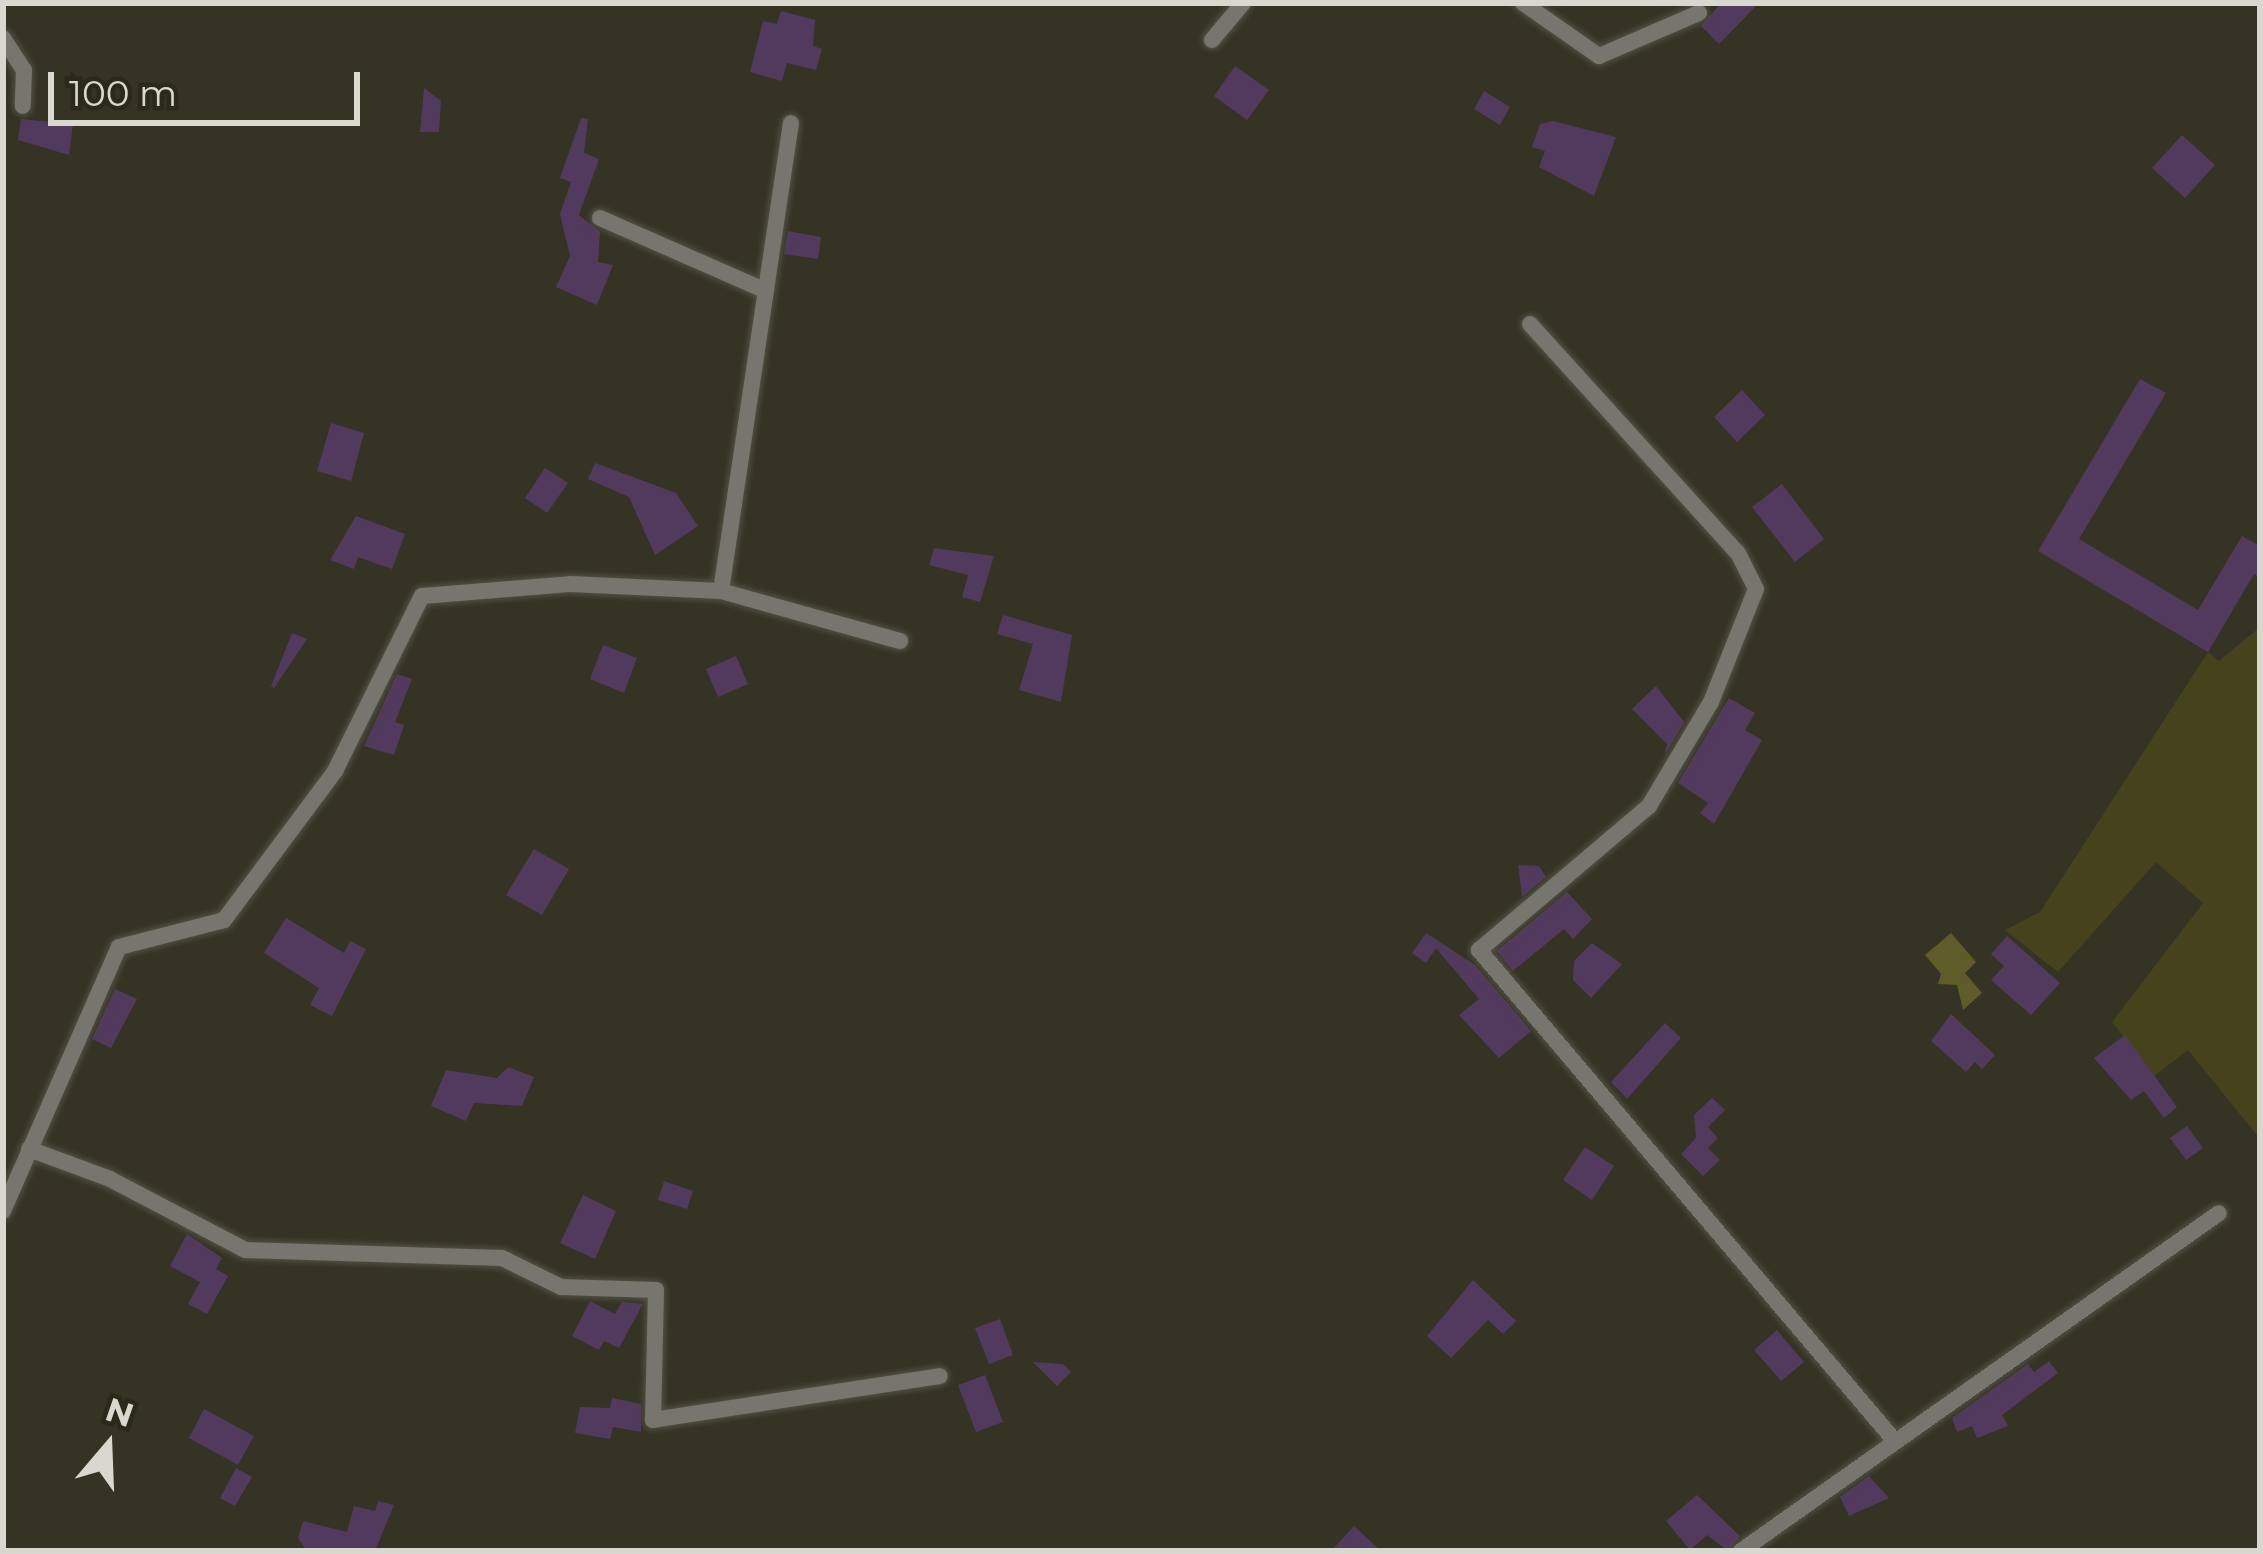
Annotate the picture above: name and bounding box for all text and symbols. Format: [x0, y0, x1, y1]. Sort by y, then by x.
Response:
scale bar [54, 48, 366, 122]
text: 100 m [69, 71, 177, 115]
north arrow [48, 1386, 168, 1506]
text: N [101, 1389, 139, 1435]

